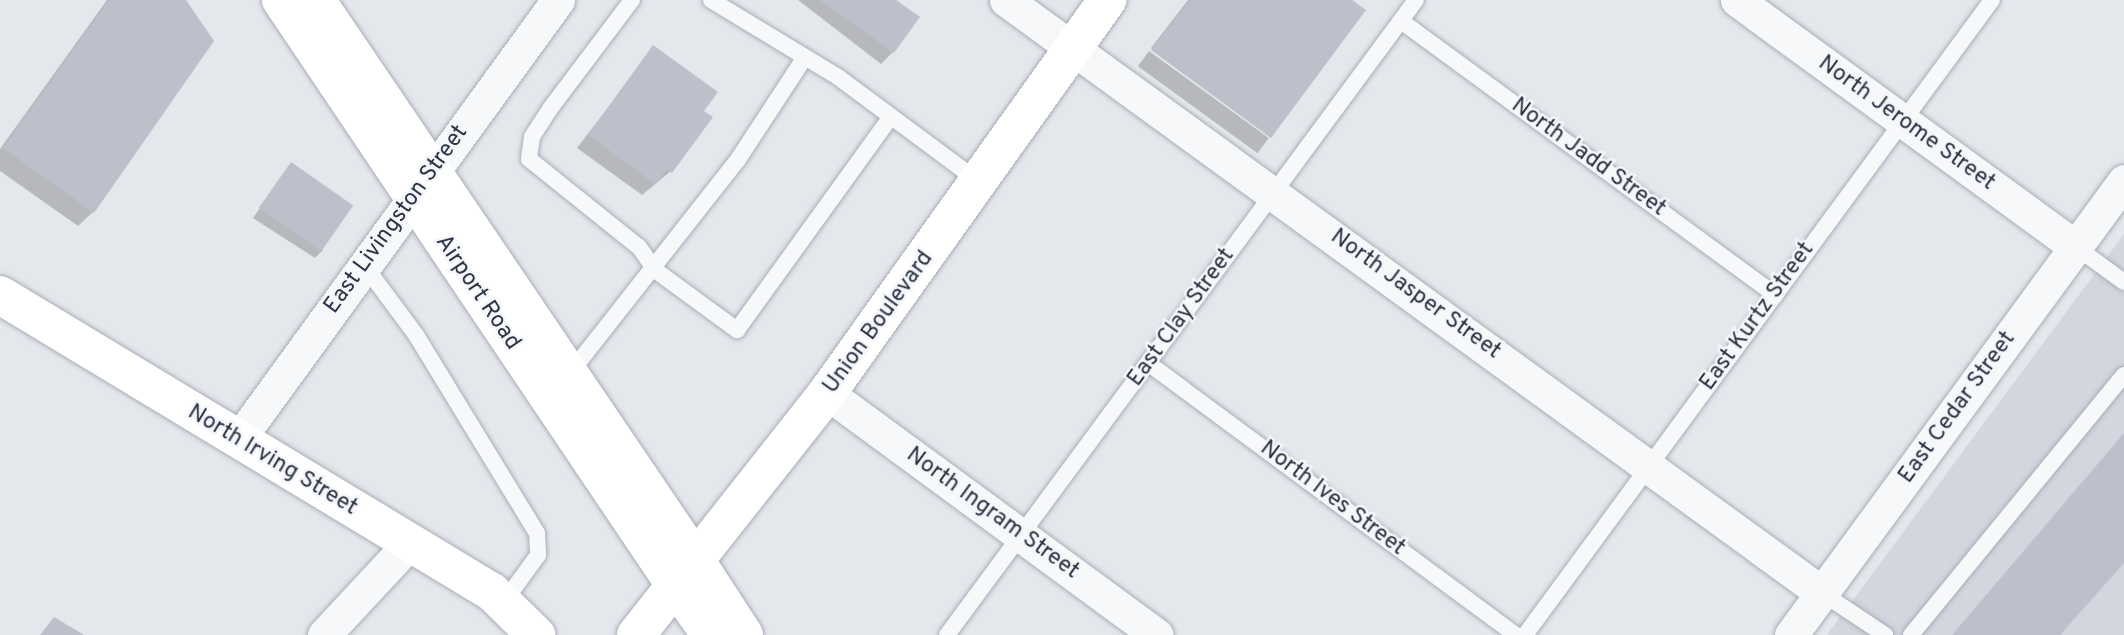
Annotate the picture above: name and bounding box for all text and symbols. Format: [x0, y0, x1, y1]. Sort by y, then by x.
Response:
street label: North Jerome Street [1812, 50, 2000, 198]
street label: North Jadd Street [1505, 93, 1671, 223]
street label: East Livingston Street [319, 120, 475, 320]
street label: North Jasper Street [1324, 224, 1506, 366]
street label: Airport Road [428, 230, 526, 356]
street label: East Kurtz Street [1695, 237, 1821, 397]
street label: East Clay Street [1123, 243, 1241, 393]
street label: Union Boulevard [818, 246, 940, 400]
street label: East Cedar Street [1894, 327, 2022, 489]
street label: North Irving Street [182, 399, 362, 523]
street label: North Ives Street [1254, 435, 1410, 563]
street label: North Ingram Street [900, 442, 1084, 586]

